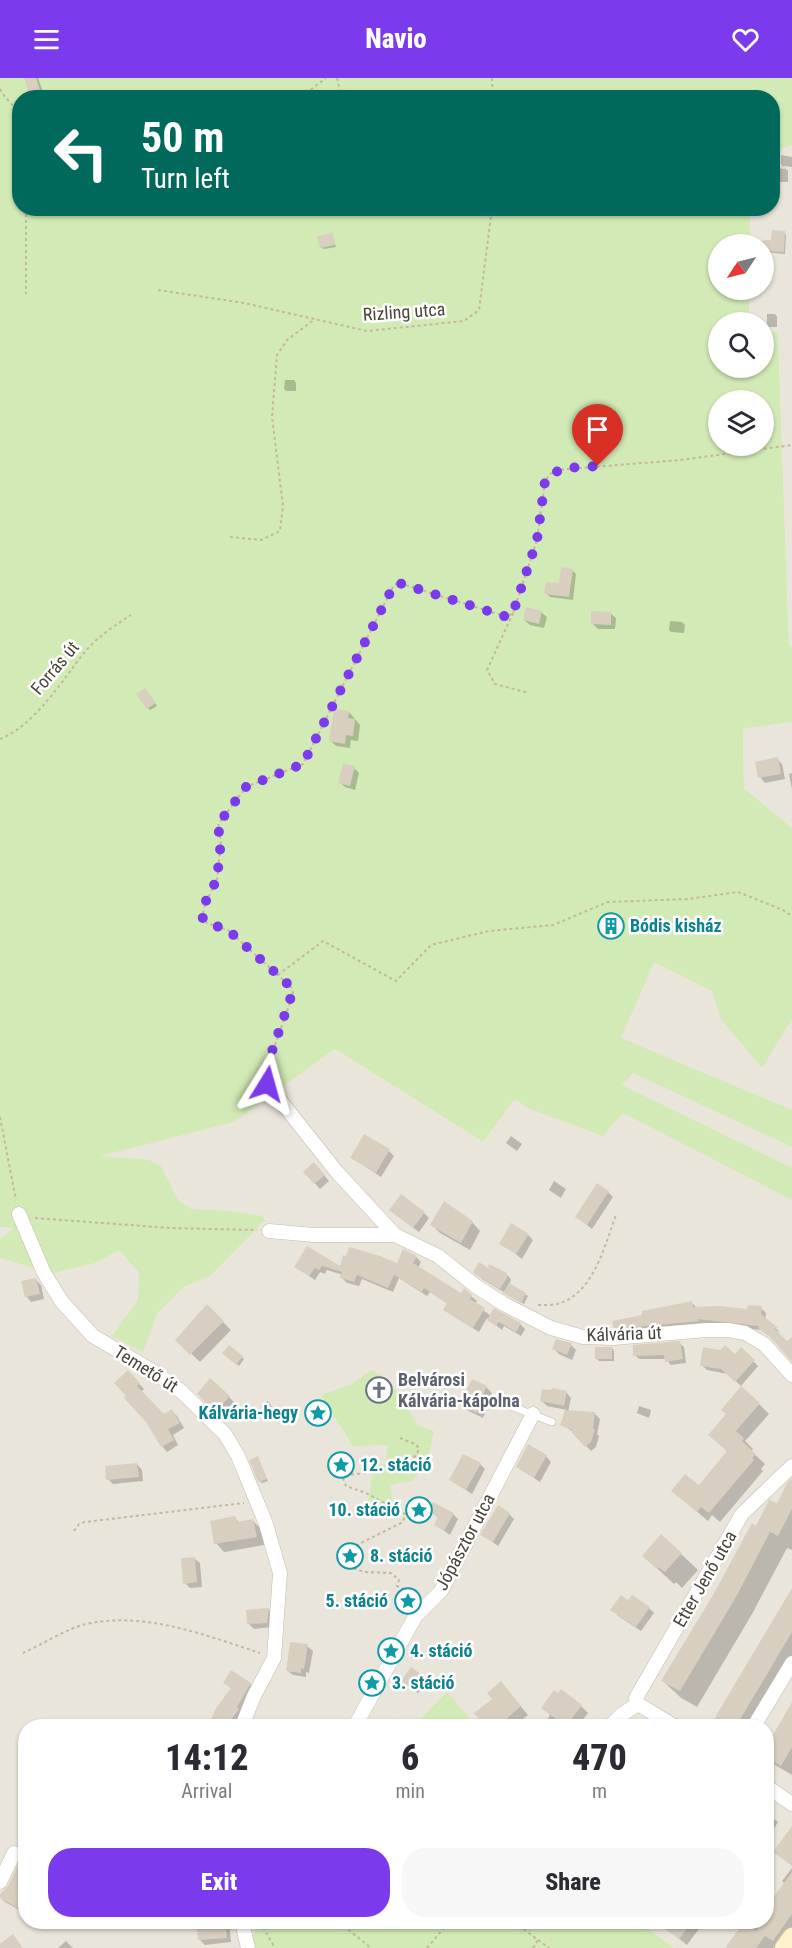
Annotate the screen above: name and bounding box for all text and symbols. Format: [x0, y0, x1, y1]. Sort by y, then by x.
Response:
icon: menu [30, 23, 63, 56]
text: Navio [365, 23, 427, 55]
icon: heart [729, 23, 762, 56]
text: 50 m [141, 113, 224, 162]
icon: left [42, 114, 120, 192]
text: Turn left [141, 163, 230, 195]
north arrow [708, 234, 774, 300]
map controls [708, 234, 774, 456]
street label: Rizling utca [362, 298, 446, 325]
button: search [708, 312, 774, 378]
button: layers [708, 390, 774, 456]
pin [572, 404, 623, 466]
icon: arrive [581, 413, 614, 446]
street label: Forrás út [26, 637, 83, 699]
building icon: Bódis kisház [596, 911, 626, 941]
place label: Bódis kisház [630, 915, 722, 936]
position arrow [235, 1052, 299, 1116]
street label: Kálvária út [586, 1322, 662, 1345]
street label: Temető út [110, 1341, 182, 1396]
place label: Belvárosi Kálvária-kápolna [398, 1369, 520, 1411]
church icon: Belvárosi Kálvária-kápolna [364, 1375, 394, 1405]
place icon: Kálvária-hegy [303, 1398, 333, 1428]
place label: Kálvária-hegy [199, 1402, 298, 1423]
place icon: 12. stáció [326, 1450, 356, 1480]
place label: 12. stáció [360, 1454, 432, 1475]
street label: Jópásztor utca [430, 1490, 499, 1594]
place icon: 10. stáció [404, 1495, 434, 1525]
place label: 10. stáció [328, 1499, 400, 1520]
street label: Etter Jenő utca [669, 1527, 741, 1631]
place icon: 8. stáció [335, 1541, 365, 1571]
place label: 8. stáció [370, 1545, 432, 1566]
place icon: 5. stáció [393, 1586, 423, 1616]
place label: 5. stáció [326, 1590, 388, 1611]
place icon: 4. stáció [376, 1636, 406, 1666]
place label: 4. stáció [410, 1640, 472, 1661]
place icon: 3. stáció [357, 1668, 387, 1698]
place label: 3. stáció [392, 1672, 454, 1693]
text: 14:12 [165, 1737, 248, 1779]
text: 6 [401, 1737, 419, 1779]
text: 470 [572, 1737, 627, 1779]
text: Arrival [181, 1779, 232, 1803]
text: min [396, 1779, 425, 1803]
text: m [592, 1779, 607, 1803]
button: Exit [48, 1848, 390, 1917]
button: Share [402, 1848, 744, 1917]

